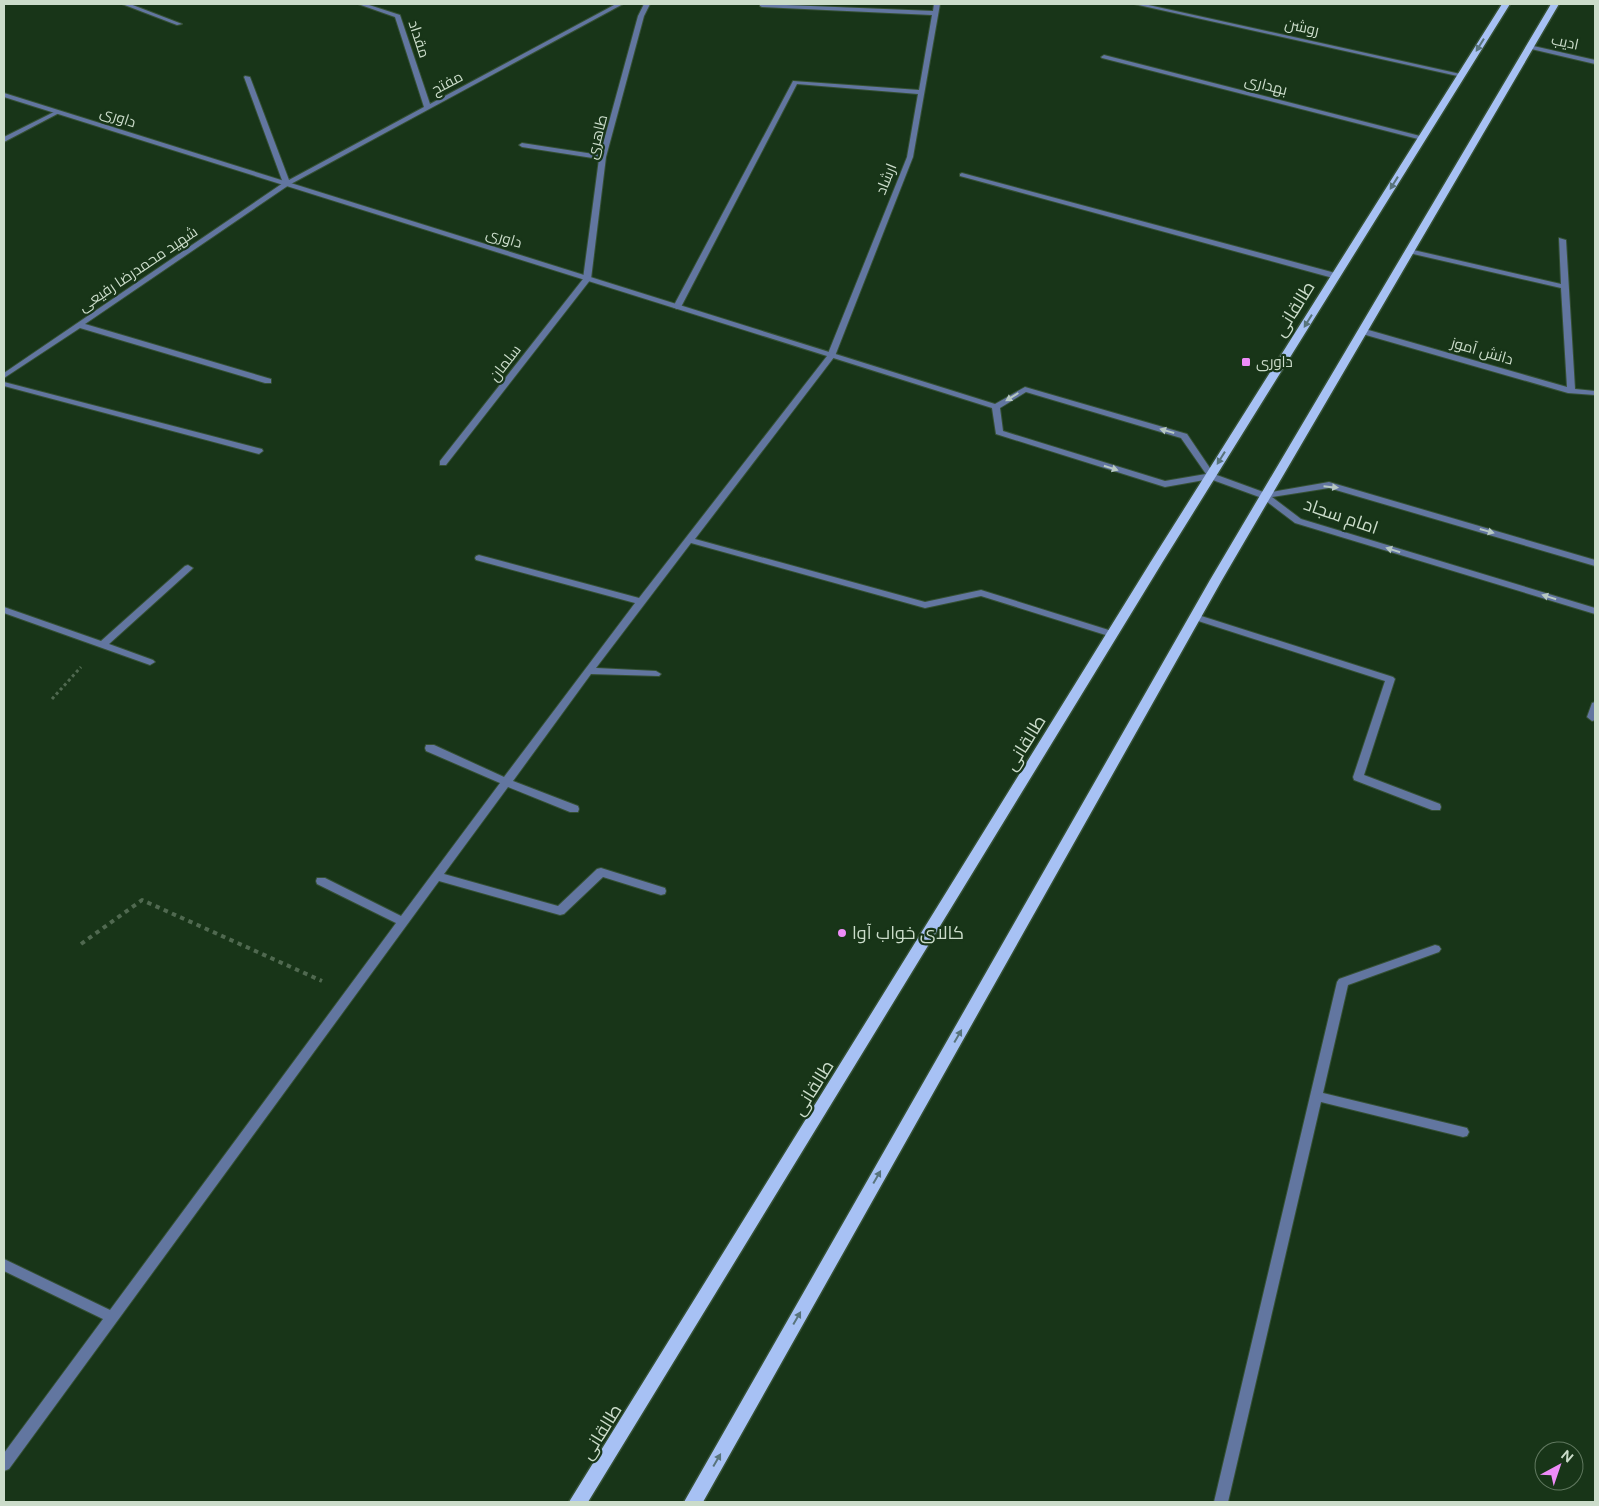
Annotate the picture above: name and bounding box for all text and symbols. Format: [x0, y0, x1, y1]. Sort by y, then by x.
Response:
street label: روشن [1283, 15, 1321, 40]
street label: مقداد [404, 18, 434, 60]
street label: ادیب [1550, 30, 1580, 54]
one-way arrow [1476, 39, 1485, 52]
street label: مفتح [428, 67, 467, 100]
street label: بهداری [1243, 71, 1289, 100]
street label: داوری [97, 103, 138, 132]
street label: طاهری [583, 113, 612, 161]
street label: ارشاد [872, 161, 900, 197]
one-way arrow [1389, 176, 1398, 189]
street label: شهید محمدرضا رفیعی [75, 222, 202, 316]
street label: داوری [483, 224, 524, 253]
street label: طالقانی [1268, 277, 1320, 341]
one-way arrow [1303, 314, 1312, 327]
street label: دانش آموز [1448, 333, 1515, 369]
street label: سلمان [485, 341, 526, 386]
place label: داوری [1256, 353, 1293, 372]
marker: داوری [1240, 356, 1252, 368]
one-way arrow [1006, 392, 1019, 401]
one-way arrow [1159, 426, 1174, 434]
one-way arrow [1217, 452, 1226, 465]
one-way arrow [1104, 464, 1119, 472]
one-way arrow [1323, 483, 1339, 491]
street label: امام سجاد [1301, 493, 1381, 540]
one-way arrow [1479, 528, 1494, 536]
one-way arrow [1385, 546, 1400, 554]
one-way arrow [1541, 593, 1556, 600]
street label: طالقانی [999, 711, 1051, 775]
place label: کالای خواب آوا [852, 922, 964, 944]
marker: کالای خواب آوا [836, 927, 848, 939]
one-way arrow [953, 1029, 962, 1042]
street label: طالقانی [787, 1056, 839, 1120]
one-way arrow [873, 1171, 882, 1184]
one-way arrow [793, 1312, 802, 1325]
street label: طالقانی [575, 1400, 627, 1464]
north arrow [1534, 1441, 1584, 1491]
text: N [1557, 1446, 1577, 1466]
one-way arrow [713, 1452, 721, 1467]

